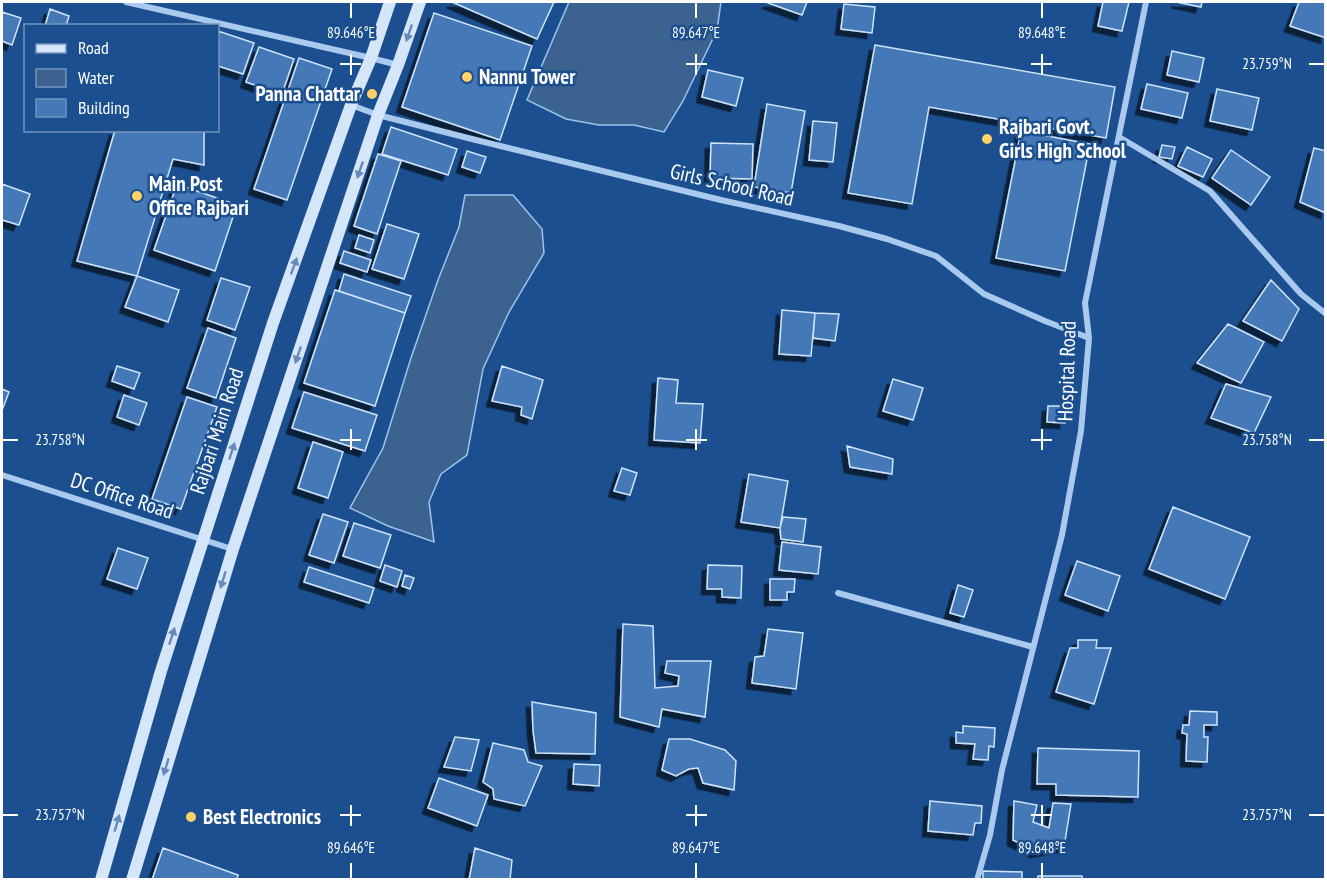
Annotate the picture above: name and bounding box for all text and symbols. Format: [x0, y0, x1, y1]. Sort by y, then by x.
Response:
text: 89.646°E [327, 23, 375, 42]
text: 89.647°E [672, 23, 720, 42]
text: 89.648°E [1018, 23, 1066, 42]
legend [24, 24, 219, 132]
one-way arrow [403, 25, 413, 43]
text: Road [78, 36, 109, 59]
text: 23.759°N [1242, 54, 1292, 73]
place label: Nannu Tower [479, 63, 576, 90]
text: Water [78, 66, 114, 89]
marker: Nannu Tower [460, 70, 474, 84]
place label: Panna Chattar [256, 80, 361, 107]
marker: Panna Chattar [365, 87, 379, 101]
text: Building [78, 96, 130, 119]
place label: Rajbari Govt. Girls High School [999, 113, 1127, 164]
marker: Rajbari Govt. Girls High School [980, 132, 994, 146]
street label: Girls School Road [668, 157, 797, 212]
one-way arrow [355, 161, 364, 179]
place label: Main Post Office Rajbari [149, 170, 249, 221]
marker: Main Post Office Rajbari [130, 189, 144, 203]
one-way arrow [289, 257, 299, 275]
street label: Hospital Road [1051, 320, 1082, 422]
one-way arrow [293, 346, 302, 364]
street label: Rajbari Main Road [183, 364, 250, 497]
text: 23.758°N [35, 430, 85, 449]
text: 23.758°N [1242, 430, 1292, 449]
one-way arrow [227, 441, 237, 459]
street label: DC Office Road [67, 466, 177, 525]
one-way arrow [218, 571, 228, 589]
one-way arrow [168, 627, 177, 645]
one-way arrow [161, 758, 170, 776]
place label: Best Electronics [203, 803, 321, 830]
text: 23.757°N [35, 805, 85, 824]
text: 23.757°N [1242, 805, 1292, 824]
marker: Best Electronics [184, 810, 198, 824]
one-way arrow [112, 814, 122, 832]
text: 89.646°E [327, 838, 375, 857]
text: 89.647°E [672, 838, 720, 857]
text: 89.648°E [1018, 838, 1066, 857]

